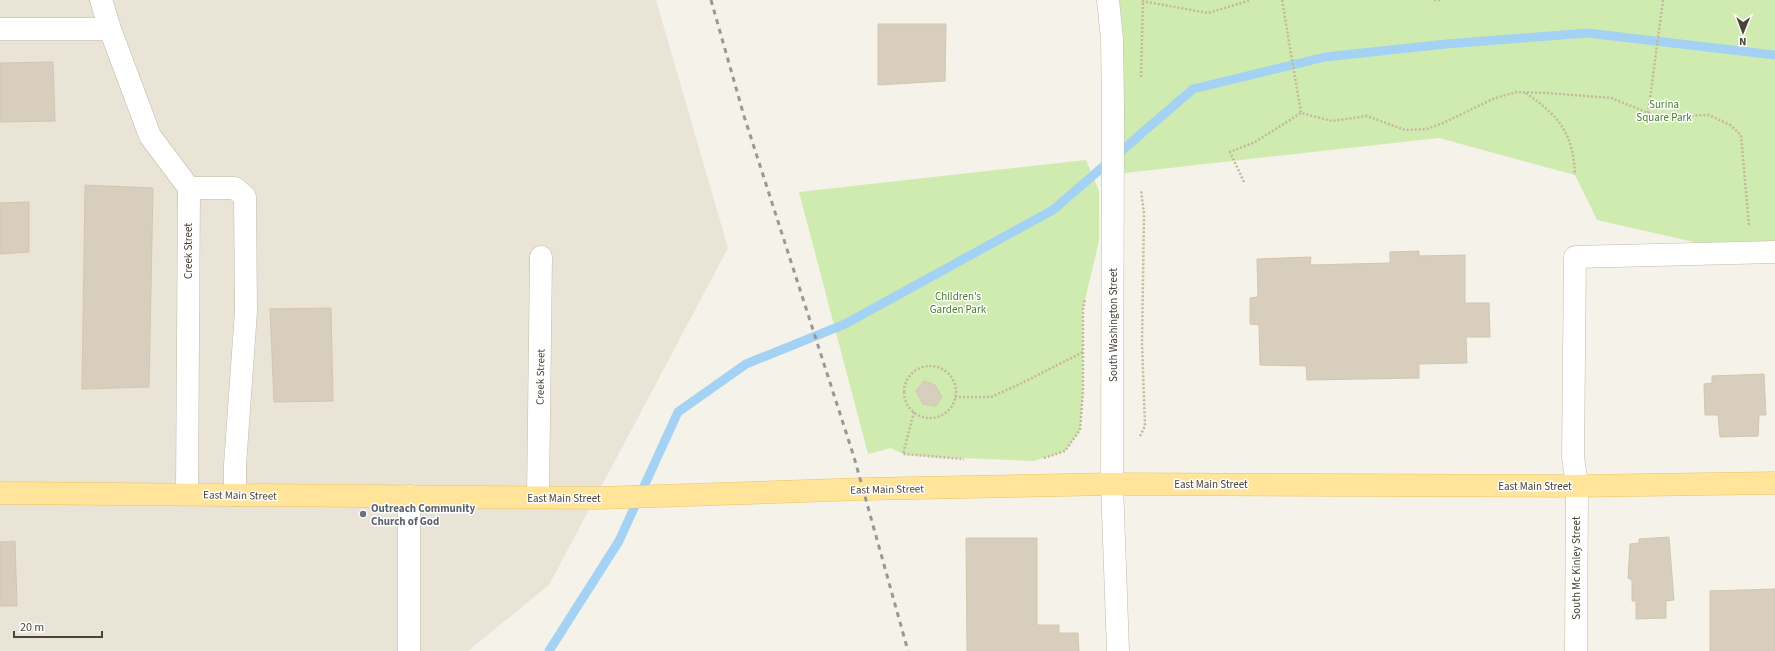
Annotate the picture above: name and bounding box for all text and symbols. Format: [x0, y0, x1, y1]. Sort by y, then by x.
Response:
north arrow [1723, 12, 1763, 52]
text: N [1739, 34, 1747, 49]
park label: Surina Square Park [1636, 97, 1692, 125]
street label: Creek Street [181, 223, 196, 279]
street label: South Washington Street [1106, 268, 1121, 382]
park label: Children's Garden Park [930, 289, 987, 317]
street label: Creek Street [533, 349, 548, 405]
street label: East Main Street [1174, 477, 1248, 492]
street label: East Main Street [1498, 479, 1572, 494]
street label: East Main Street [850, 481, 924, 498]
street label: East Main Street [203, 487, 277, 504]
street label: East Main Street [527, 491, 601, 506]
place label: Outreach Community Church of God [371, 501, 475, 529]
marker: Outreach Community Church of God [358, 509, 368, 519]
street label: South Mc Kinley Street [1569, 516, 1584, 620]
scale bar [14, 613, 102, 639]
text: 20 m [20, 619, 44, 636]

